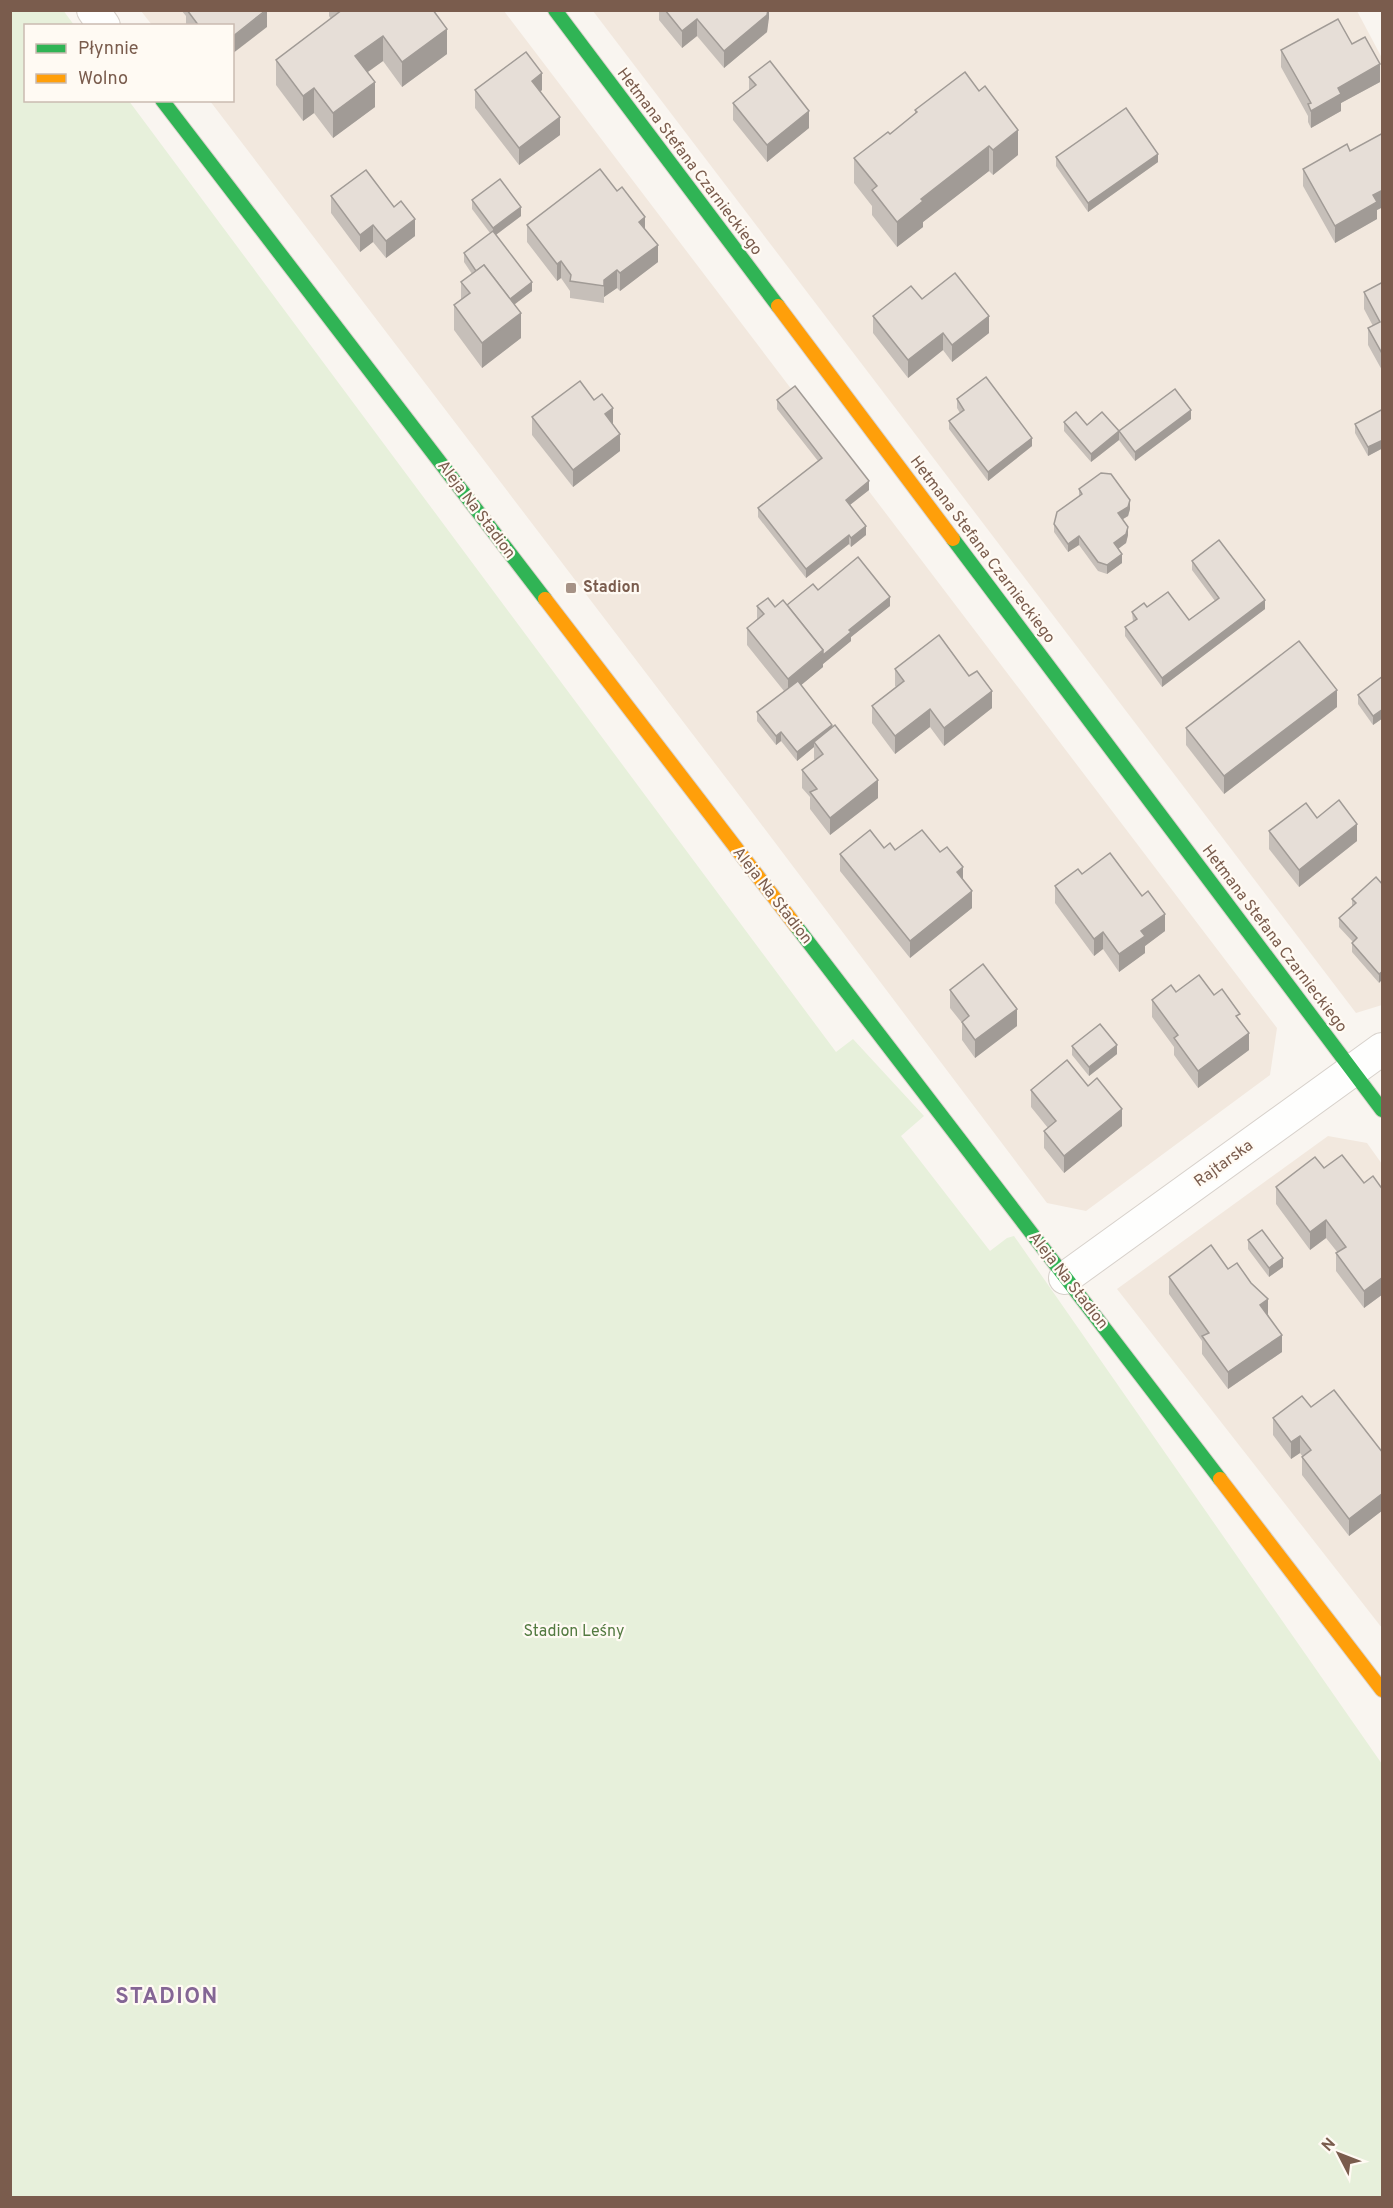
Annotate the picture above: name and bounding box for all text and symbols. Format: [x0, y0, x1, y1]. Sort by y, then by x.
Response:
legend [24, 24, 234, 102]
text: Płynnie [78, 38, 139, 61]
street label: Hetmana Stefana Czarnieckiego [612, 64, 766, 260]
text: Wolno [78, 68, 128, 91]
street label: Hetmana Stefana Czarnieckiego [905, 452, 1059, 648]
street label: Aleja Na Stadion [433, 457, 519, 563]
place label: Stadion [583, 578, 640, 598]
marker: Stadion [564, 581, 578, 595]
street label: Hetmana Stefana Czarnieckiego [1197, 841, 1351, 1037]
street label: Aleja Na Stadion [728, 843, 816, 949]
street label: Rajtarska [1191, 1136, 1257, 1192]
street label: Aleja Na Stadion [1024, 1228, 1112, 1334]
park label: Stadion Leśny [523, 1622, 625, 1642]
district label: STADION [115, 1984, 219, 2011]
north arrow [1309, 2124, 1369, 2184]
text: N [1318, 2134, 1341, 2156]

